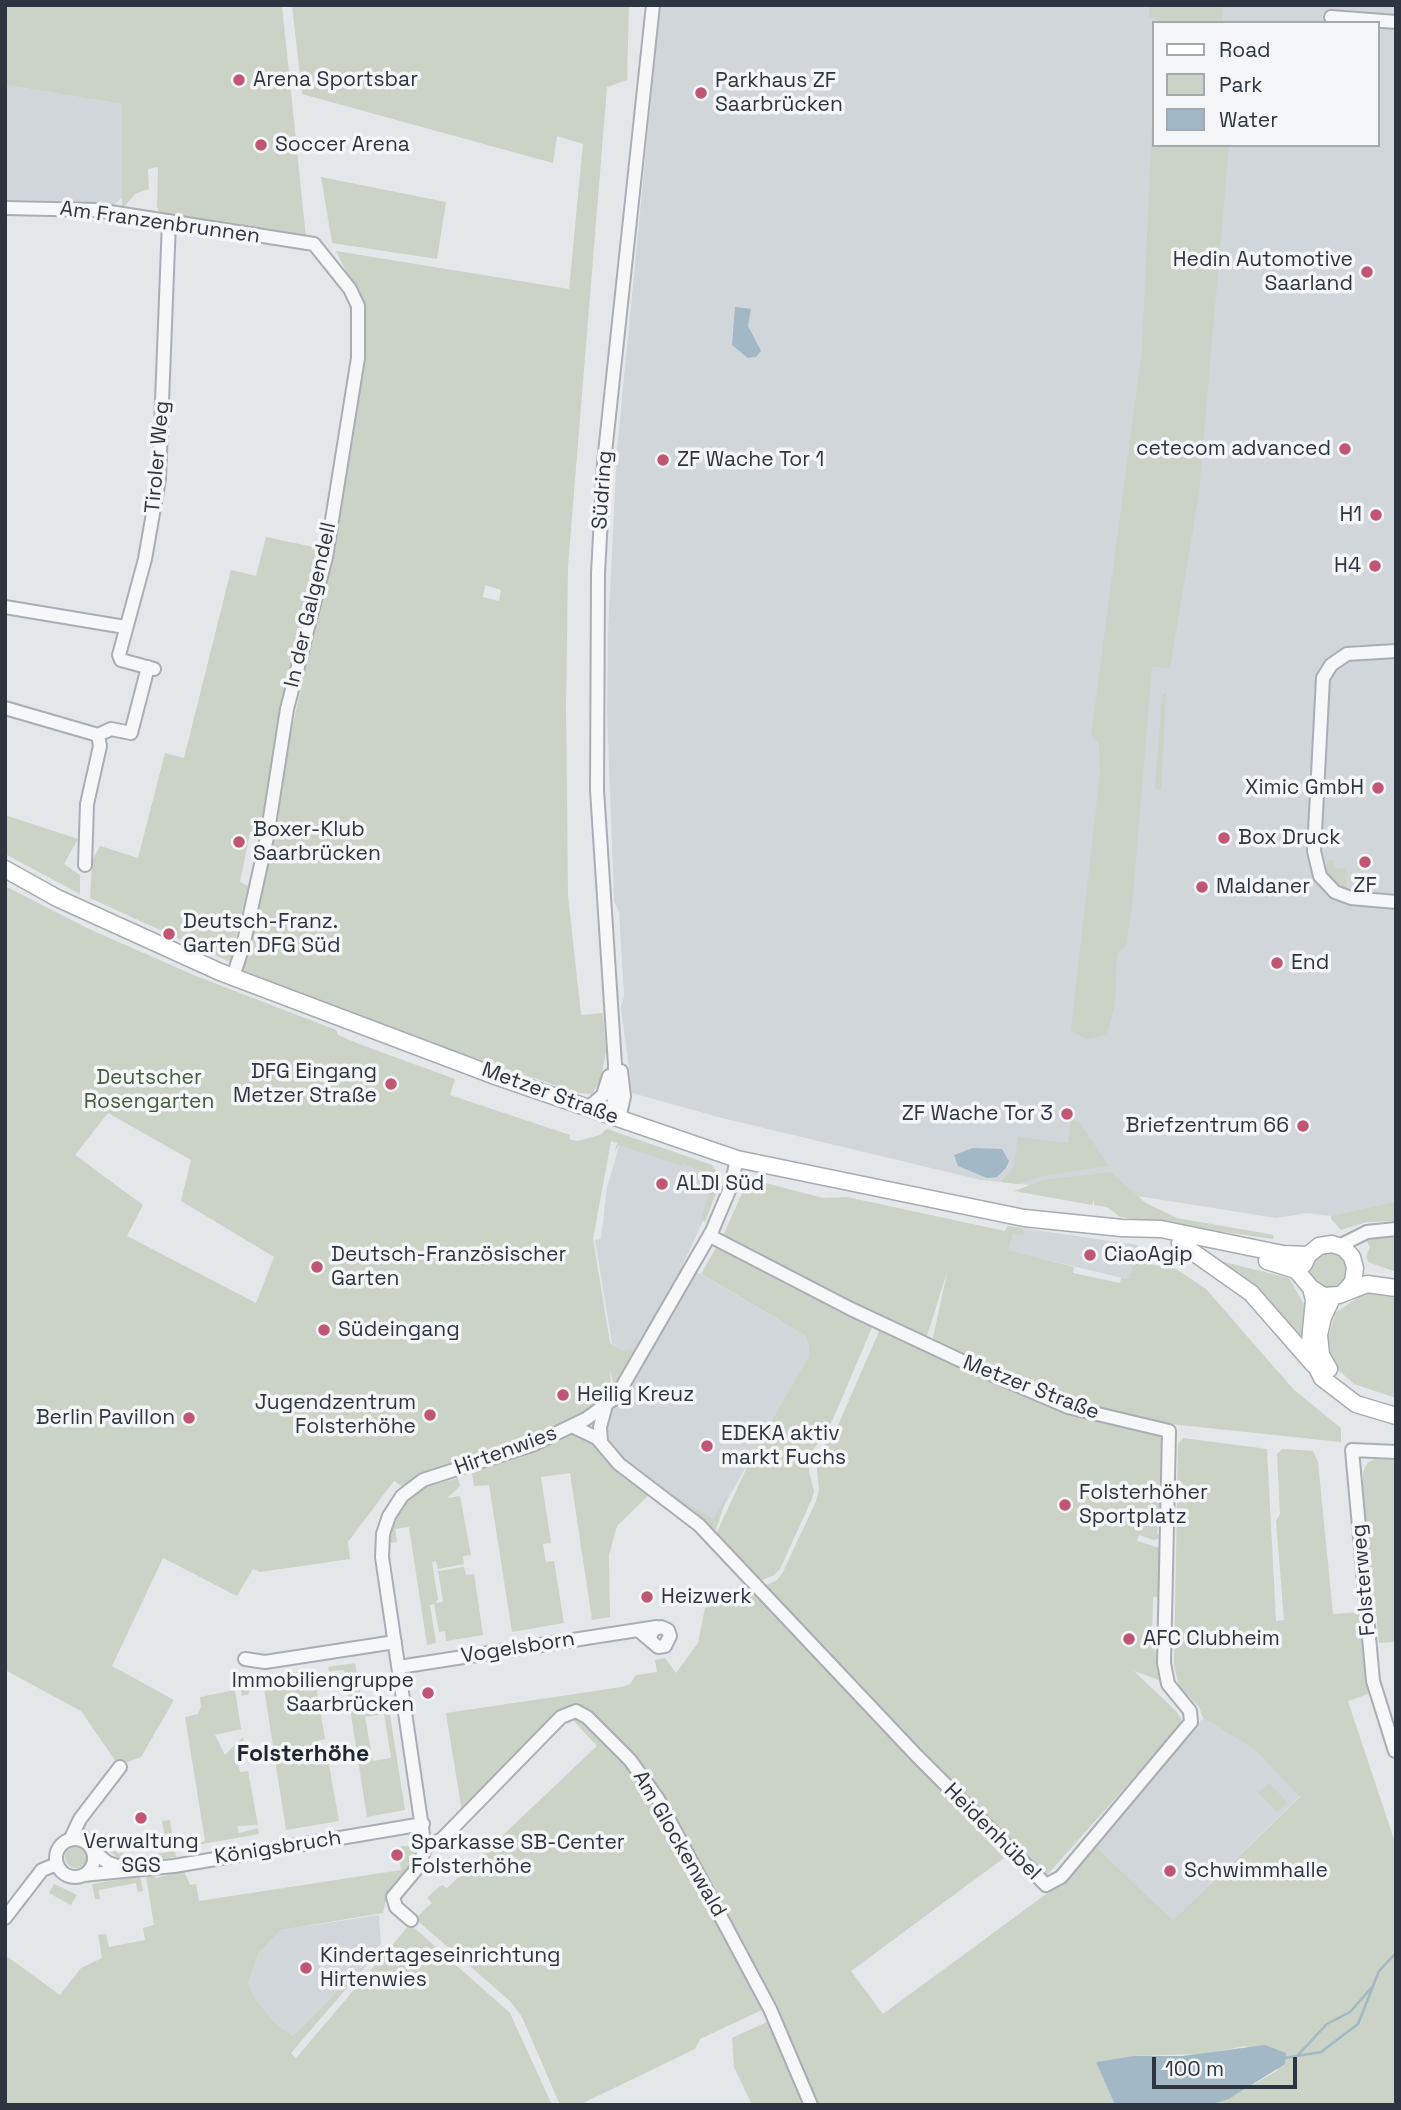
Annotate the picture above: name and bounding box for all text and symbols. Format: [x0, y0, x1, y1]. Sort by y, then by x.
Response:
legend [1152, 21, 1380, 147]
text: Road [1219, 36, 1271, 63]
place label: Arena Sportsbar [253, 67, 418, 93]
place label: Parkhaus ZF Saarbrücken [715, 68, 843, 118]
text: Park [1219, 71, 1263, 98]
marker: Arena Sportsbar [231, 72, 247, 88]
marker: Parkhaus ZF Saarbrücken [693, 85, 709, 101]
text: Water [1219, 106, 1278, 133]
place label: Soccer Arena [275, 132, 410, 158]
marker: Soccer Arena [253, 137, 269, 153]
street label: Am Franzenbrunnen [58, 196, 262, 250]
place label: Hedin Automotive Saarland [1173, 247, 1353, 297]
marker: Hedin Automotive Saarland [1359, 264, 1375, 280]
street label: Tiroler Weg [141, 400, 175, 514]
place label: cetecom advanced [1136, 436, 1331, 462]
marker: cetecom advanced [1337, 441, 1353, 457]
place label: ZF Wache Tor 1 [677, 447, 824, 473]
street label: Südring [588, 450, 618, 530]
marker: ZF Wache Tor 1 [655, 452, 671, 468]
place label: H1 [1339, 502, 1362, 528]
marker: H1 [1368, 507, 1384, 523]
street label: In der Galgendell [280, 520, 342, 690]
place label: H4 [1334, 553, 1361, 579]
marker: H4 [1367, 558, 1383, 574]
place label: Ximic GmbH [1245, 775, 1364, 801]
marker: Ximic GmbH [1370, 780, 1386, 796]
place label: Boxer-Klub Saarbrücken [253, 817, 381, 867]
place label: Box Druck [1238, 825, 1341, 851]
marker: Box Druck [1216, 830, 1232, 846]
marker: Boxer-Klub Saarbrücken [231, 834, 247, 850]
marker: ZF [1357, 854, 1373, 870]
place label: ZF [1353, 873, 1377, 899]
place label: Maldaner [1216, 874, 1310, 900]
marker: Maldaner [1194, 879, 1210, 895]
place label: Deutsch-Franz. Garten DFG Süd [183, 909, 340, 959]
marker: Deutsch-Franz. Garten DFG Süd [161, 926, 177, 942]
place label: End [1291, 950, 1329, 976]
marker: End [1269, 955, 1285, 971]
street label: Metzer Straße [478, 1058, 622, 1130]
place label: DFG Eingang Metzer Straße [233, 1059, 377, 1109]
park label: Deutscher Rosengarten [84, 1065, 214, 1115]
marker: DFG Eingang Metzer Straße [383, 1076, 399, 1092]
place label: ZF Wache Tor 3 [902, 1101, 1053, 1127]
marker: ZF Wache Tor 3 [1059, 1106, 1075, 1122]
place label: Briefzentrum 66 [1126, 1113, 1289, 1139]
marker: Briefzentrum 66 [1295, 1118, 1311, 1134]
place label: ALDI Süd [676, 1171, 764, 1197]
marker: ALDI Süd [654, 1176, 670, 1192]
place label: Deutsch-Französischer Garten [331, 1242, 566, 1292]
place label: CiaoAgip [1104, 1242, 1193, 1268]
marker: CiaoAgip [1082, 1247, 1098, 1263]
marker: Deutsch-Französischer Garten [309, 1259, 325, 1275]
place label: Südeingang [338, 1317, 460, 1343]
marker: Südeingang [316, 1322, 332, 1338]
street label: Metzer Straße [959, 1350, 1103, 1426]
place label: Heilig Kreuz [577, 1382, 694, 1408]
marker: Heilig Kreuz [555, 1387, 571, 1403]
place label: Jugendzentrum Folsterhöhe [255, 1390, 416, 1440]
place label: Berlin Pavillon [36, 1405, 175, 1431]
marker: Jugendzentrum Folsterhöhe [422, 1407, 438, 1423]
marker: Berlin Pavillon [181, 1410, 197, 1426]
street label: Hirtenwies [452, 1421, 560, 1481]
place label: EDEKA aktiv markt Fuchs [721, 1421, 846, 1471]
marker: EDEKA aktiv markt Fuchs [699, 1438, 715, 1454]
place label: Folsterhöher Sportplatz [1079, 1480, 1208, 1530]
marker: Folsterhöher Sportplatz [1057, 1497, 1073, 1513]
street label: Folsterweg [1347, 1523, 1381, 1637]
place label: Heizwerk [661, 1584, 752, 1610]
marker: Heizwerk [639, 1589, 655, 1605]
place label: AFC Clubheim [1143, 1626, 1280, 1652]
street label: Vogelsborn [459, 1627, 577, 1669]
marker: AFC Clubheim [1121, 1631, 1137, 1647]
place label: Immobiliengruppe Saarbrücken [232, 1668, 414, 1718]
marker: Immobiliengruppe Saarbrücken [420, 1685, 436, 1701]
district label: Folsterhöhe [237, 1741, 369, 1769]
street label: Am Glockenwald [627, 1766, 731, 1922]
street label: Heidenhübel [938, 1778, 1046, 1886]
marker: Verwaltung SGS [133, 1810, 149, 1826]
street label: Königsbruch [213, 1826, 343, 1870]
place label: Verwaltung SGS [83, 1829, 199, 1879]
place label: Sparkasse SB-Center Folsterhöhe [411, 1830, 625, 1880]
marker: Sparkasse SB-Center Folsterhöhe [389, 1847, 405, 1863]
place label: Schwimmhalle [1184, 1858, 1328, 1884]
marker: Schwimmhalle [1162, 1863, 1178, 1879]
place label: Kindertageseinrichtung Hirtenwies [320, 1943, 561, 1993]
marker: Kindertageseinrichtung Hirtenwies [298, 1960, 314, 1976]
scale bar [1156, 2044, 1301, 2088]
text: 100 m [1165, 2055, 1224, 2082]

